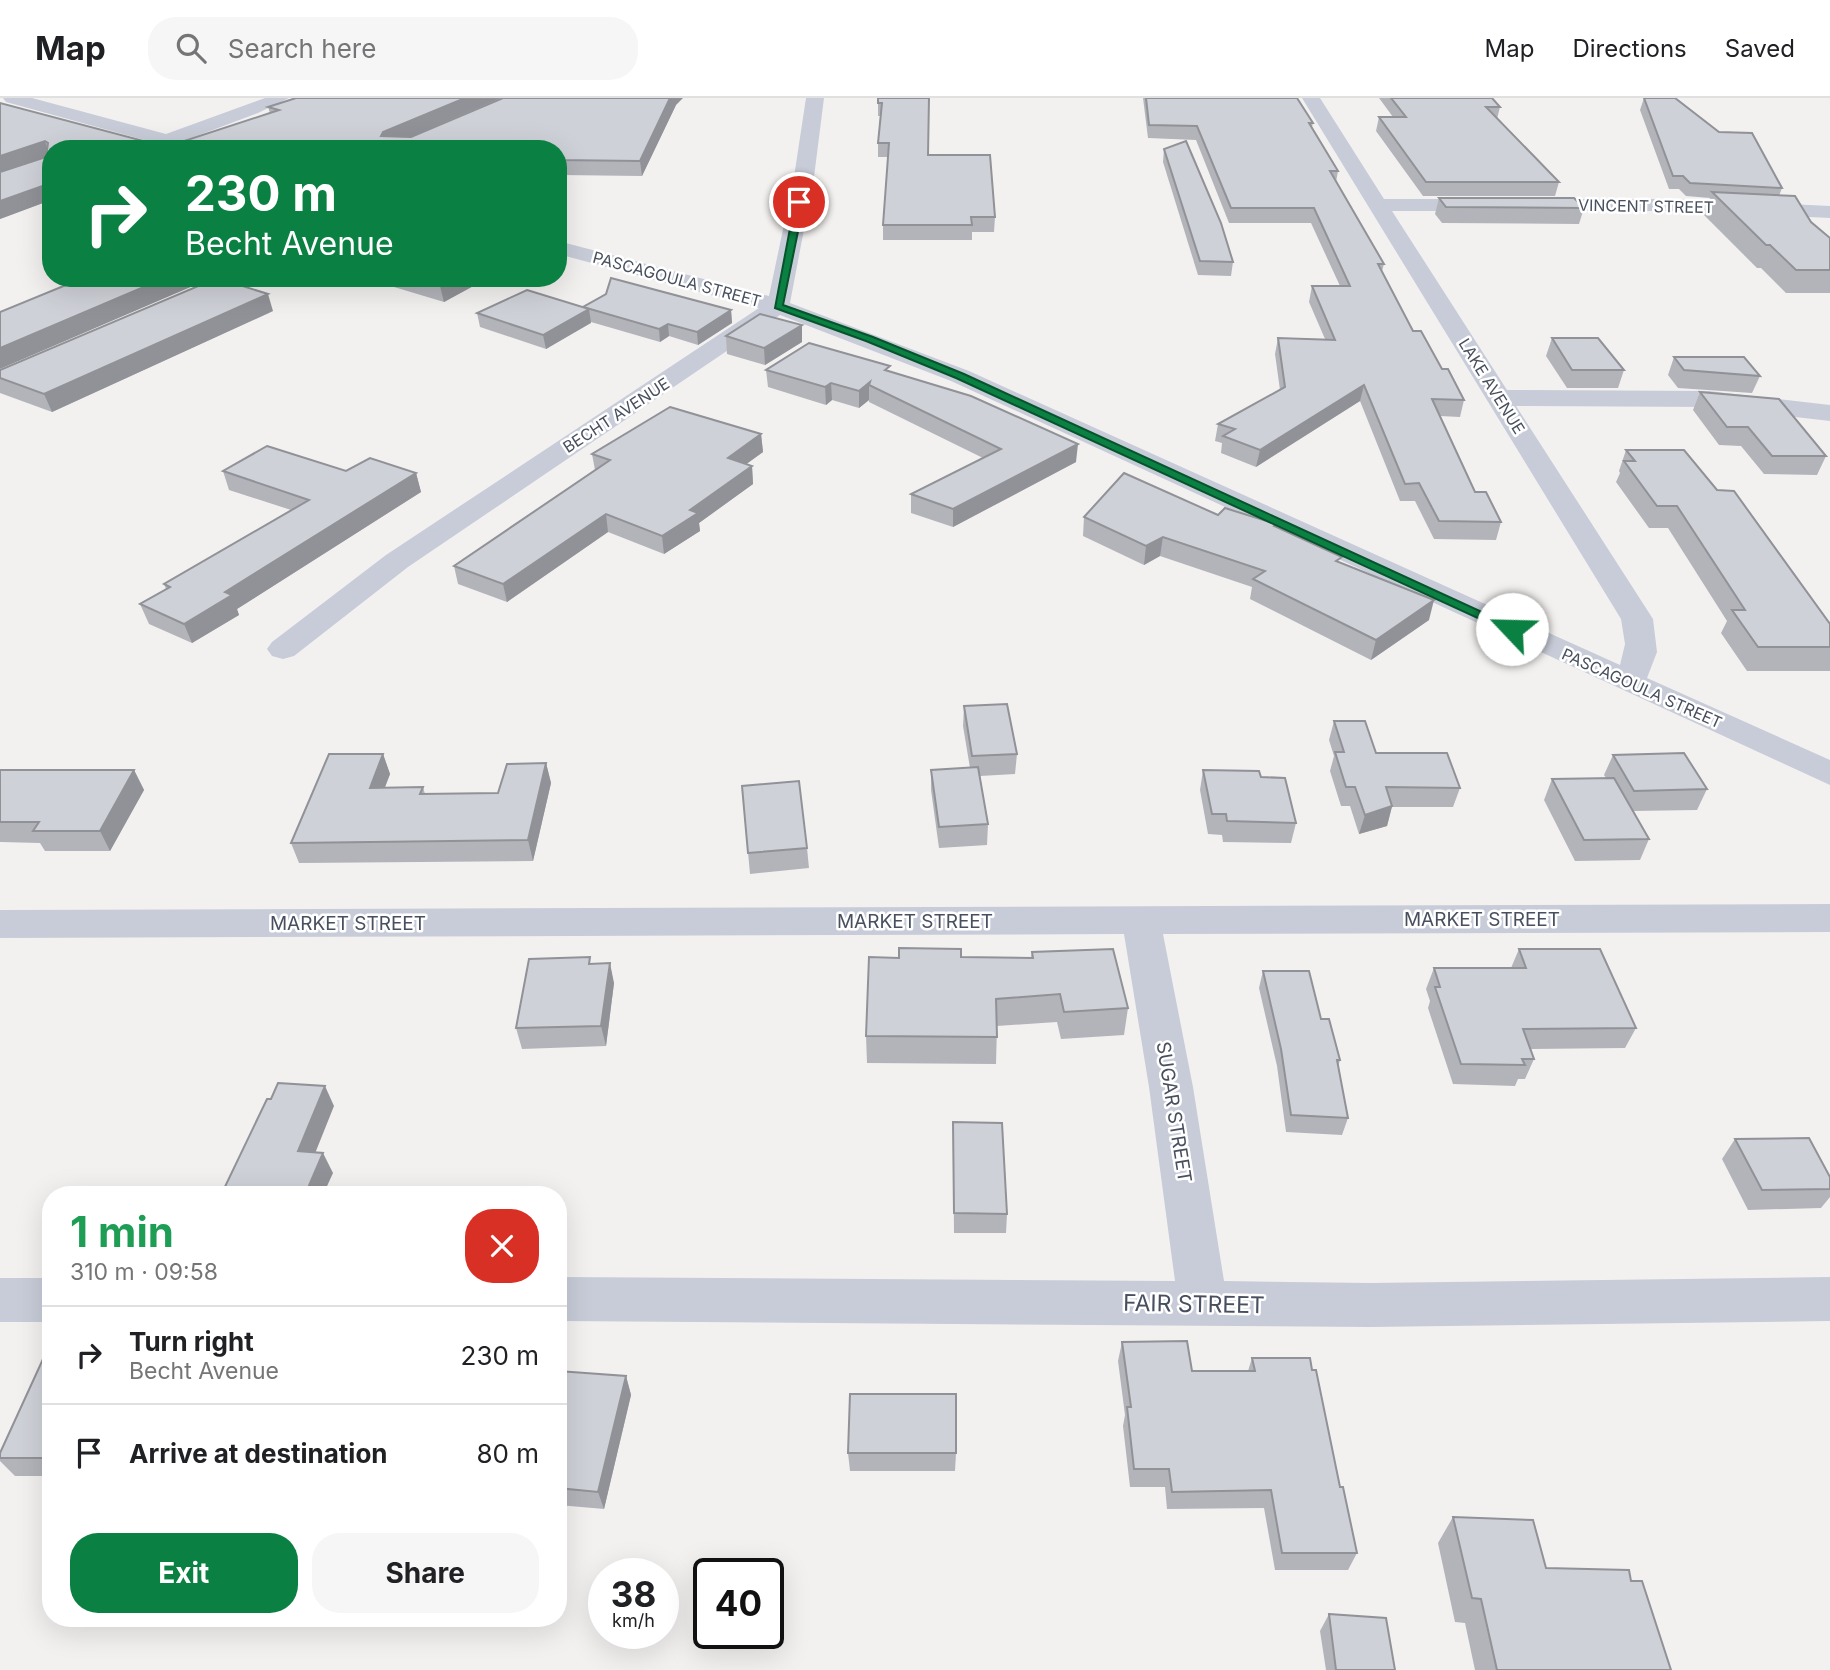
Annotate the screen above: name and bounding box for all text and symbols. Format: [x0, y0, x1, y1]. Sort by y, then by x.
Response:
search box [148, 17, 638, 80]
text: Map [35, 28, 106, 68]
icon: search [172, 29, 210, 67]
text: Search here [228, 33, 376, 64]
text: Map [1485, 34, 1534, 63]
text: Directions [1572, 34, 1687, 63]
text: Saved [1725, 34, 1795, 63]
text: 230 m [185, 164, 337, 223]
icon: right [70, 168, 161, 259]
pin [769, 172, 829, 232]
icon: arrive [780, 183, 818, 221]
street label: VINCENT STREET [1578, 195, 1714, 217]
text: Becht Avenue [185, 224, 394, 263]
street label: PASCAGOULA STREET [591, 247, 763, 311]
street label: LAKE AVENUE [1455, 334, 1529, 438]
street label: BECHT AVENUE [559, 373, 673, 457]
position arrow [1475, 592, 1549, 666]
street label: PASCAGOULA STREET [1559, 644, 1725, 732]
street label: MARKET STREET [1404, 908, 1560, 931]
street label: MARKET STREET [837, 910, 993, 933]
street label: MARKET STREET [270, 912, 426, 935]
street label: SUGAR STREET [1151, 1040, 1197, 1184]
text: 1 min [70, 1206, 174, 1257]
button: close [465, 1209, 539, 1283]
text: 310 m · 09:58 [70, 1258, 218, 1286]
street label: FAIR STREET [1123, 1289, 1265, 1319]
text: Turn right [129, 1326, 254, 1357]
icon: right [70, 1336, 108, 1374]
text: 230 m [461, 1340, 539, 1371]
text: Becht Avenue [129, 1357, 279, 1385]
icon: arrive [70, 1434, 108, 1472]
text: Arrive at destination [129, 1438, 388, 1469]
text: 80 m [476, 1438, 539, 1469]
button: Exit [70, 1533, 298, 1613]
button: Share [312, 1533, 539, 1613]
speed limit sign: 40 [693, 1558, 784, 1649]
text: 38 [611, 1573, 656, 1615]
text: km/h [612, 1610, 655, 1631]

